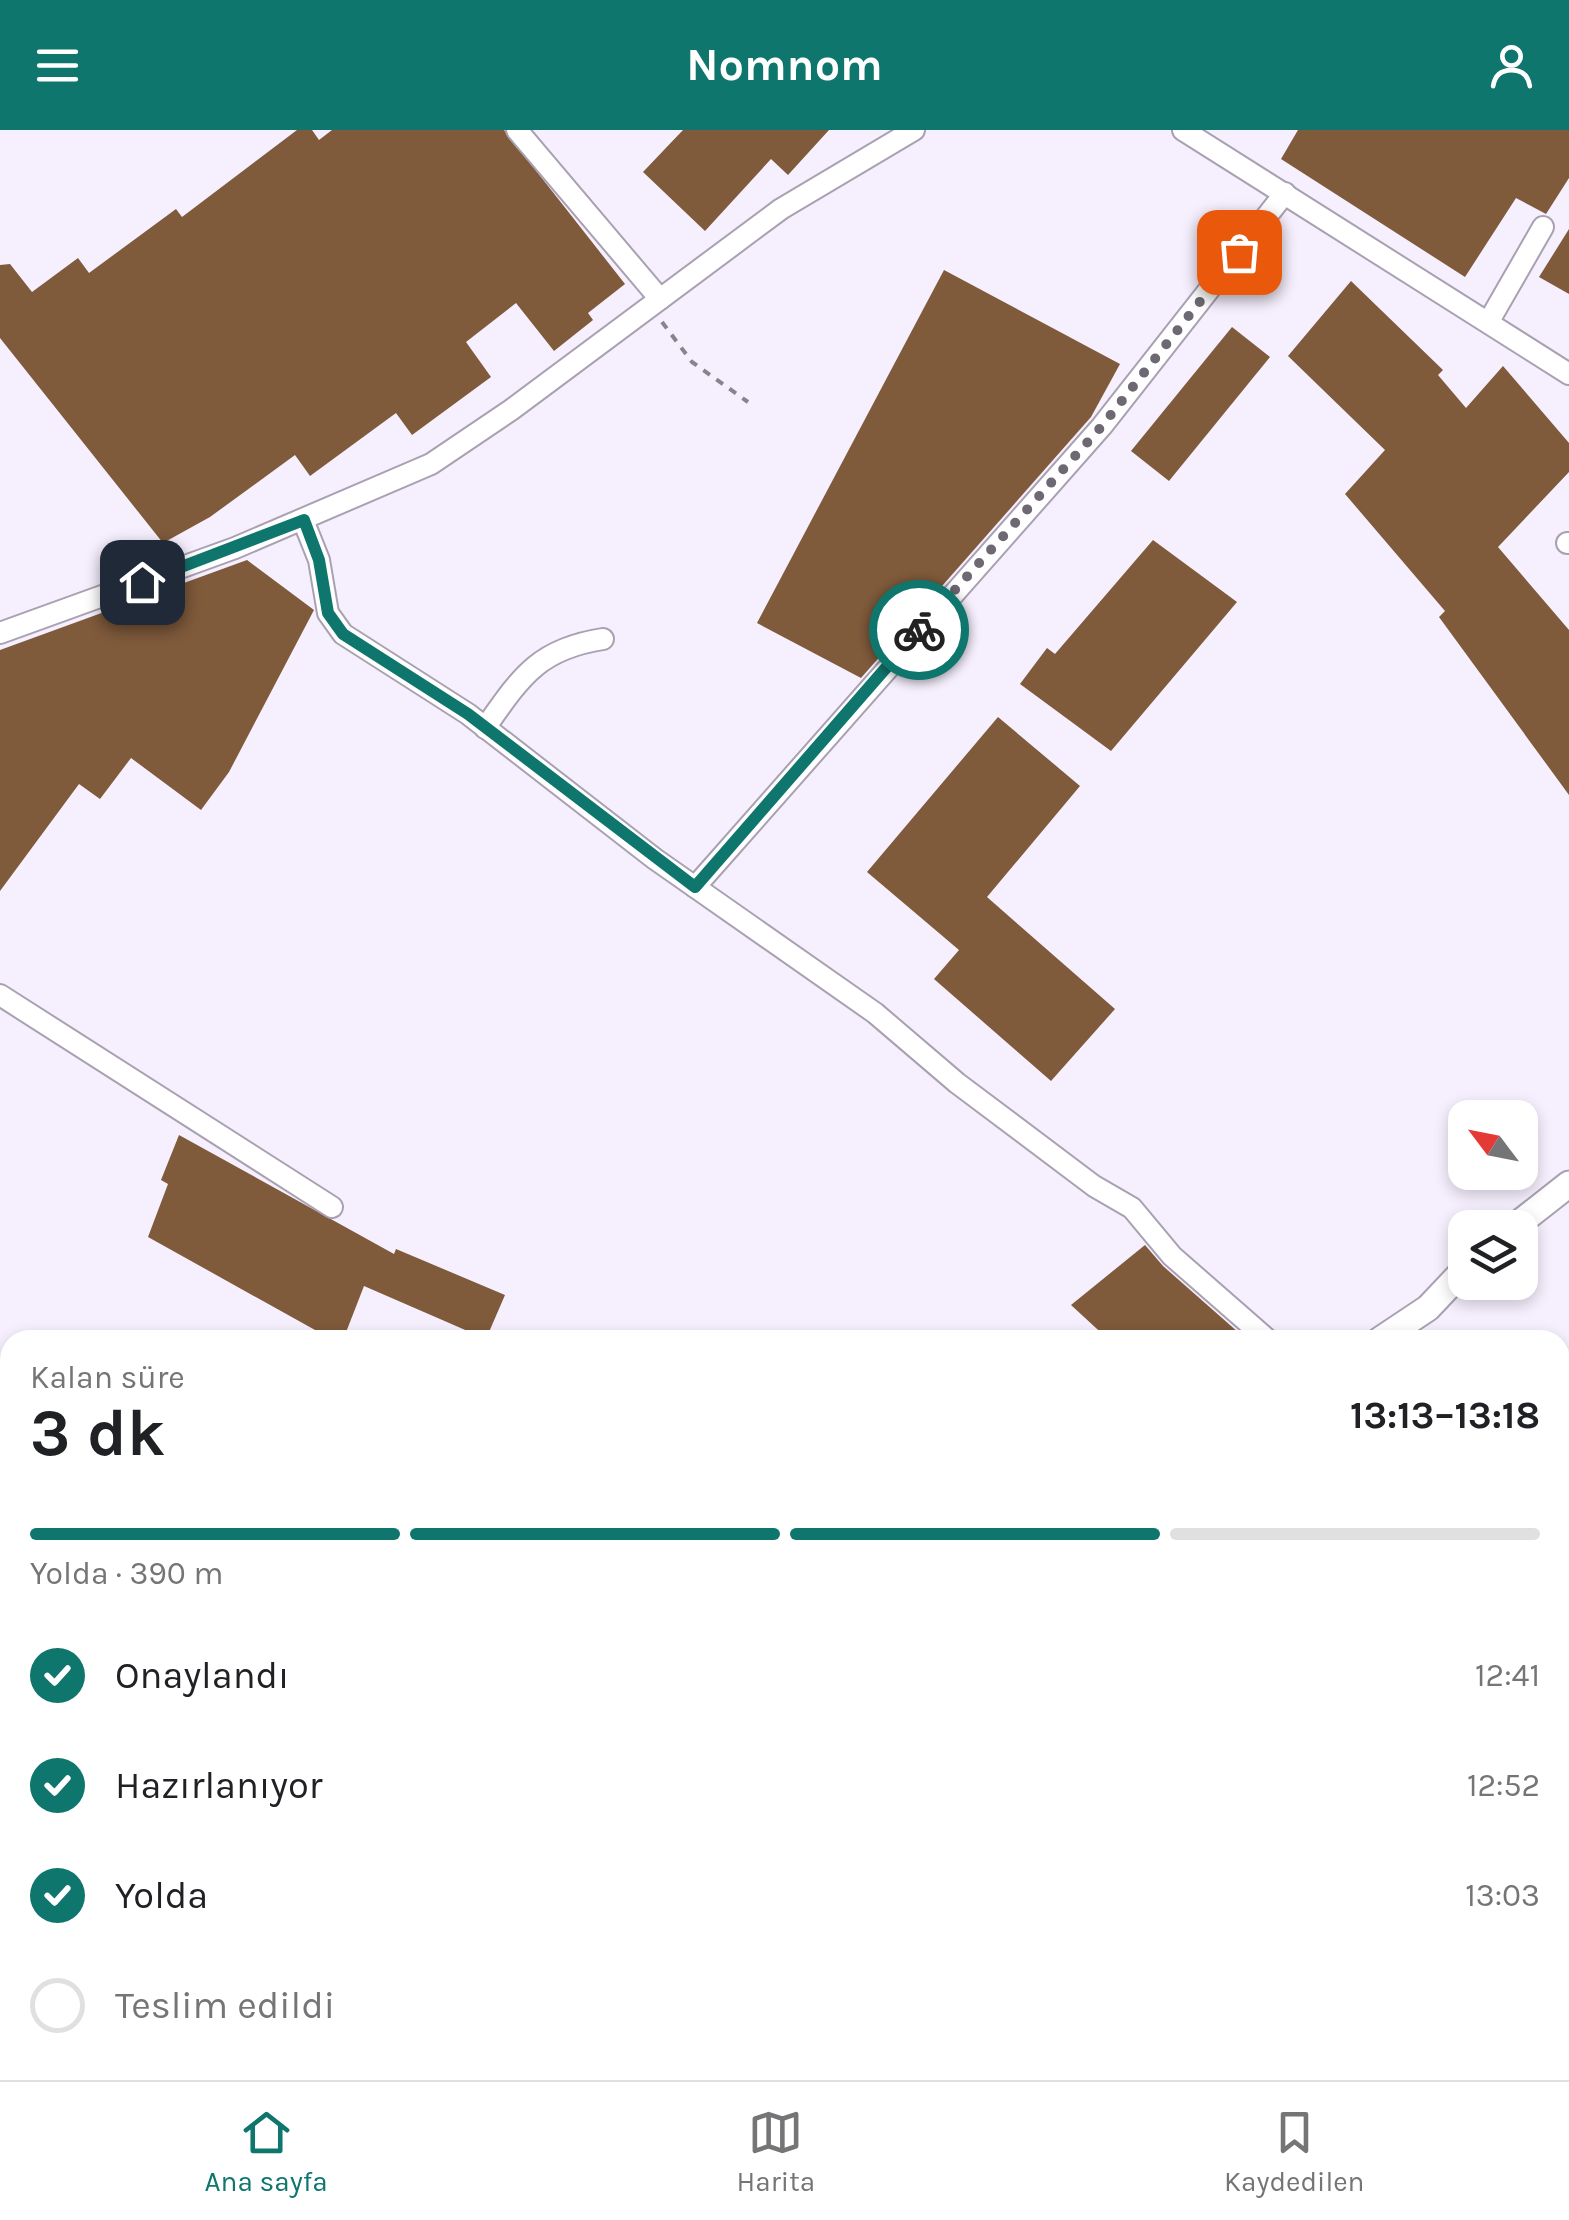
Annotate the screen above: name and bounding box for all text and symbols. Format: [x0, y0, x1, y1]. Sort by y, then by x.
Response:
icon: menu [30, 38, 85, 93]
icon: person [1484, 38, 1539, 93]
text: Nomnom [686, 39, 883, 91]
pin [1197, 210, 1282, 295]
icon: bag [1212, 225, 1267, 280]
pin [100, 540, 185, 625]
icon: home [115, 555, 170, 610]
courier [869, 580, 969, 680]
icon: bike [892, 603, 947, 658]
north arrow [1448, 1100, 1538, 1190]
map controls [1448, 1100, 1538, 1300]
button: layers [1448, 1210, 1538, 1300]
text: Kalan süre [30, 1359, 185, 1396]
text: 13:13–13:18 [1350, 1393, 1540, 1438]
text: 3 dk [30, 1395, 165, 1471]
text: Yolda · 390 m [30, 1555, 223, 1592]
icon: check [30, 1648, 85, 1703]
text: Onaylandı [115, 1653, 289, 1698]
text: 12:41 [1475, 1657, 1540, 1694]
icon: check [30, 1758, 85, 1813]
text: Hazırlanıyor [115, 1763, 322, 1808]
text: 12:52 [1467, 1767, 1540, 1804]
icon: check [30, 1868, 85, 1923]
text: Yolda [115, 1873, 208, 1918]
text: 13:03 [1465, 1877, 1540, 1914]
text: Teslim edildi [115, 1983, 335, 2028]
tab: Ana sayfa [204, 2105, 328, 2198]
tab: Harita [737, 2105, 815, 2198]
tab: Kaydedilen [1224, 2105, 1365, 2198]

